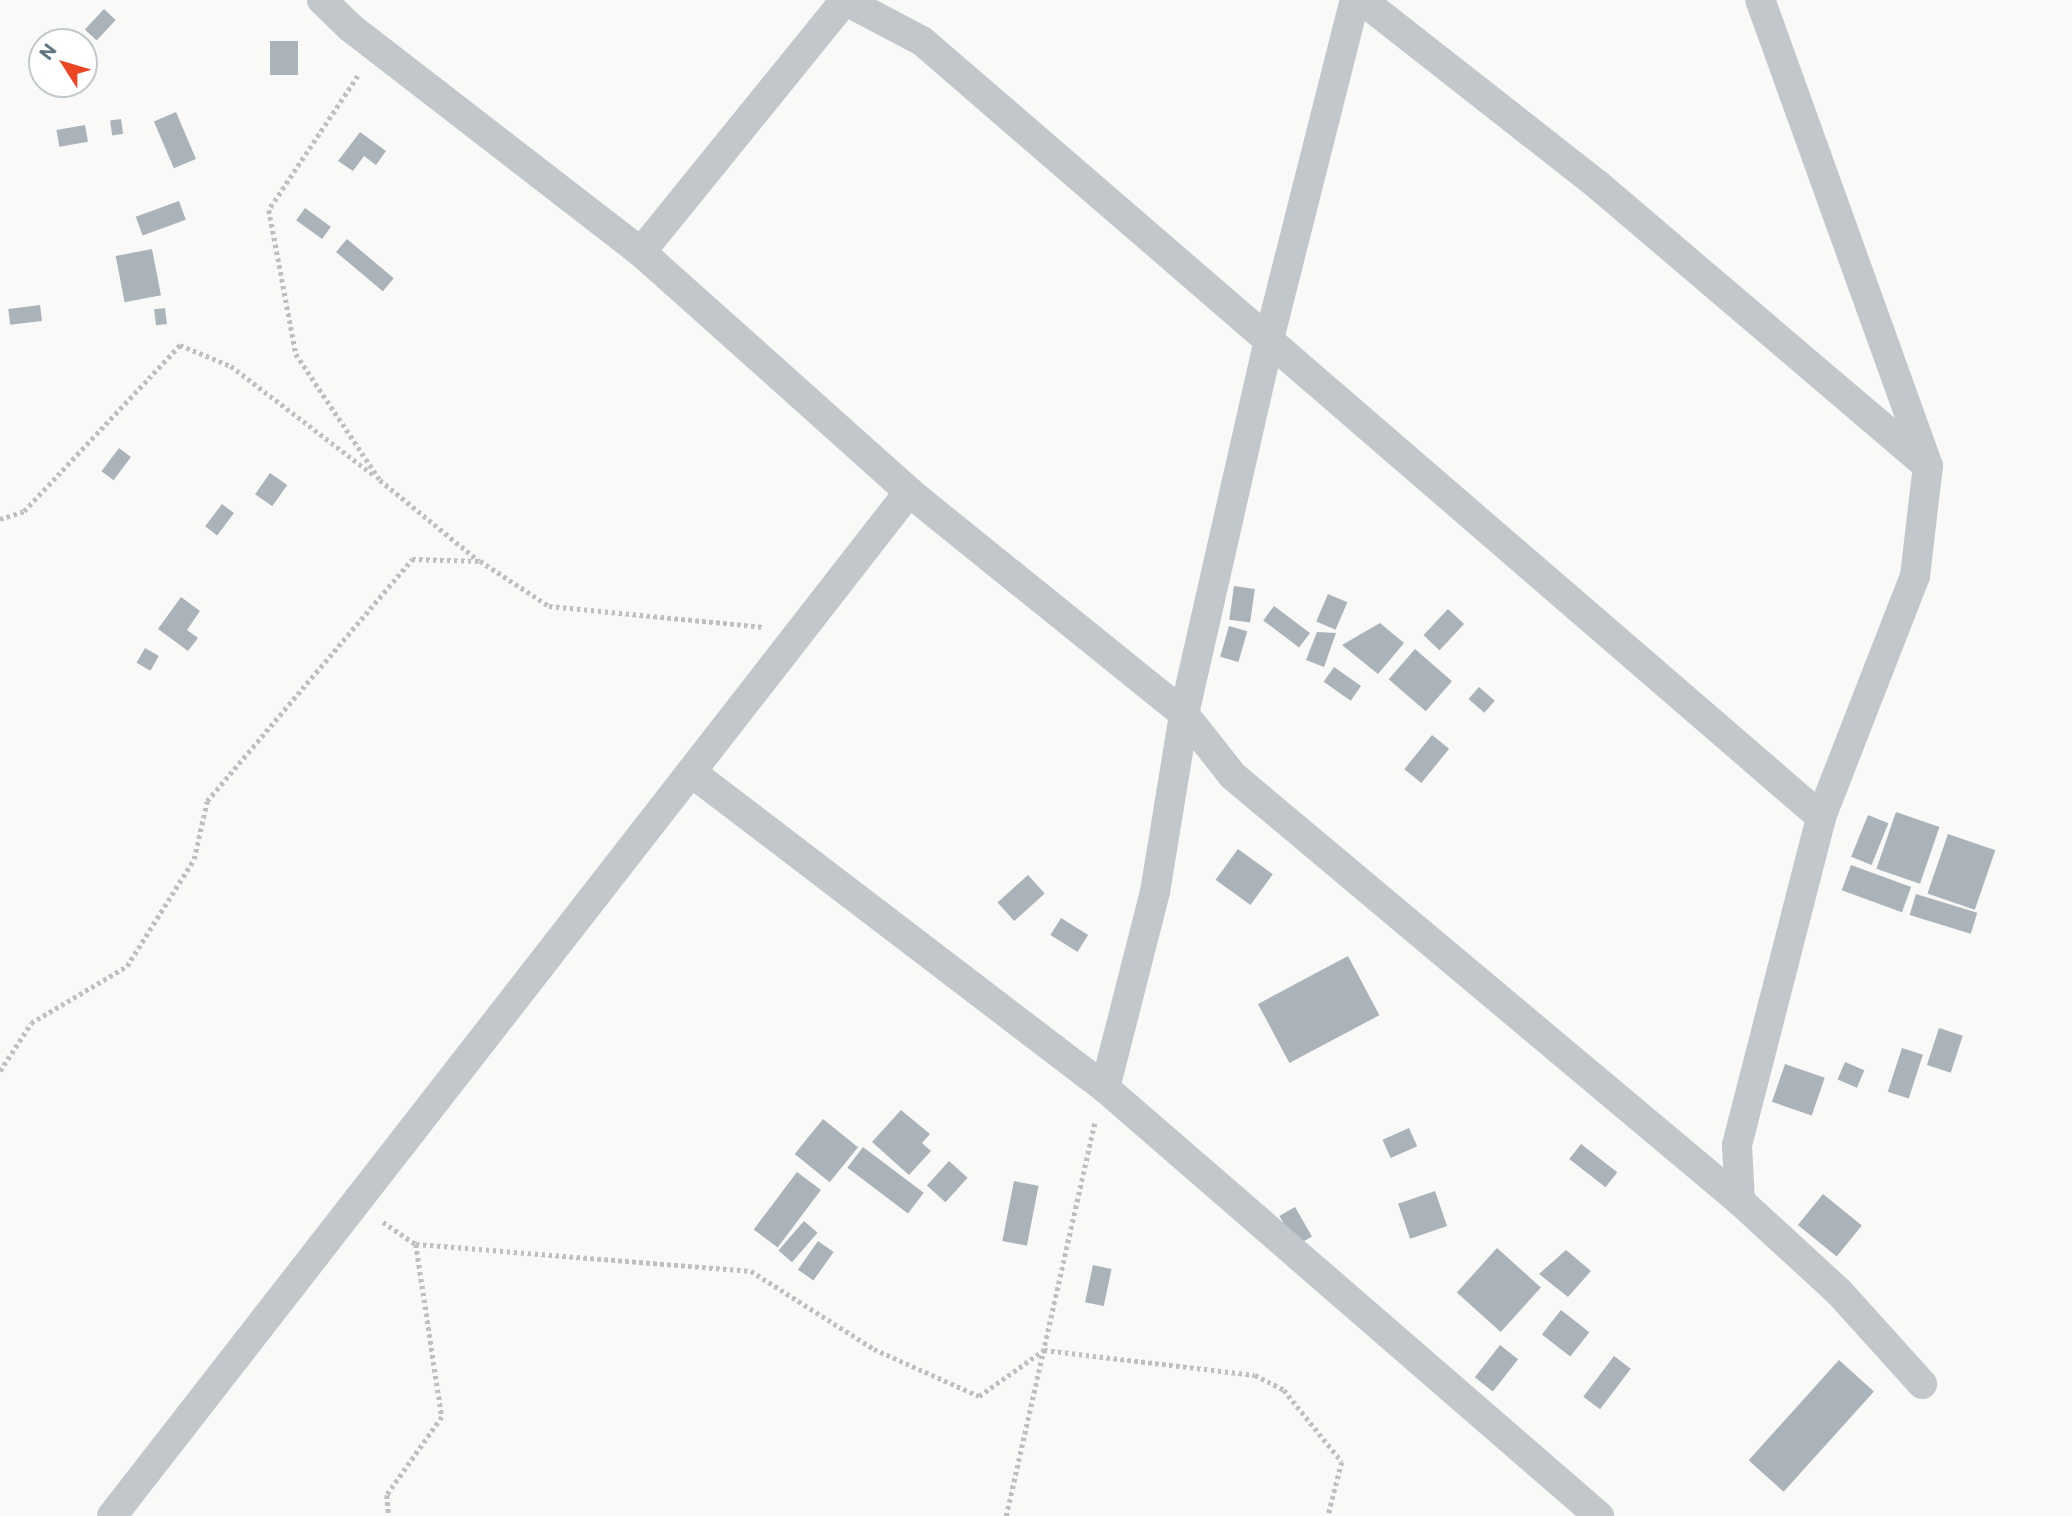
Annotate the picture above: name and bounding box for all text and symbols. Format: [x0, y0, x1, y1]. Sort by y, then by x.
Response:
north arrow [28, 28, 98, 98]
text: N [34, 39, 61, 64]

